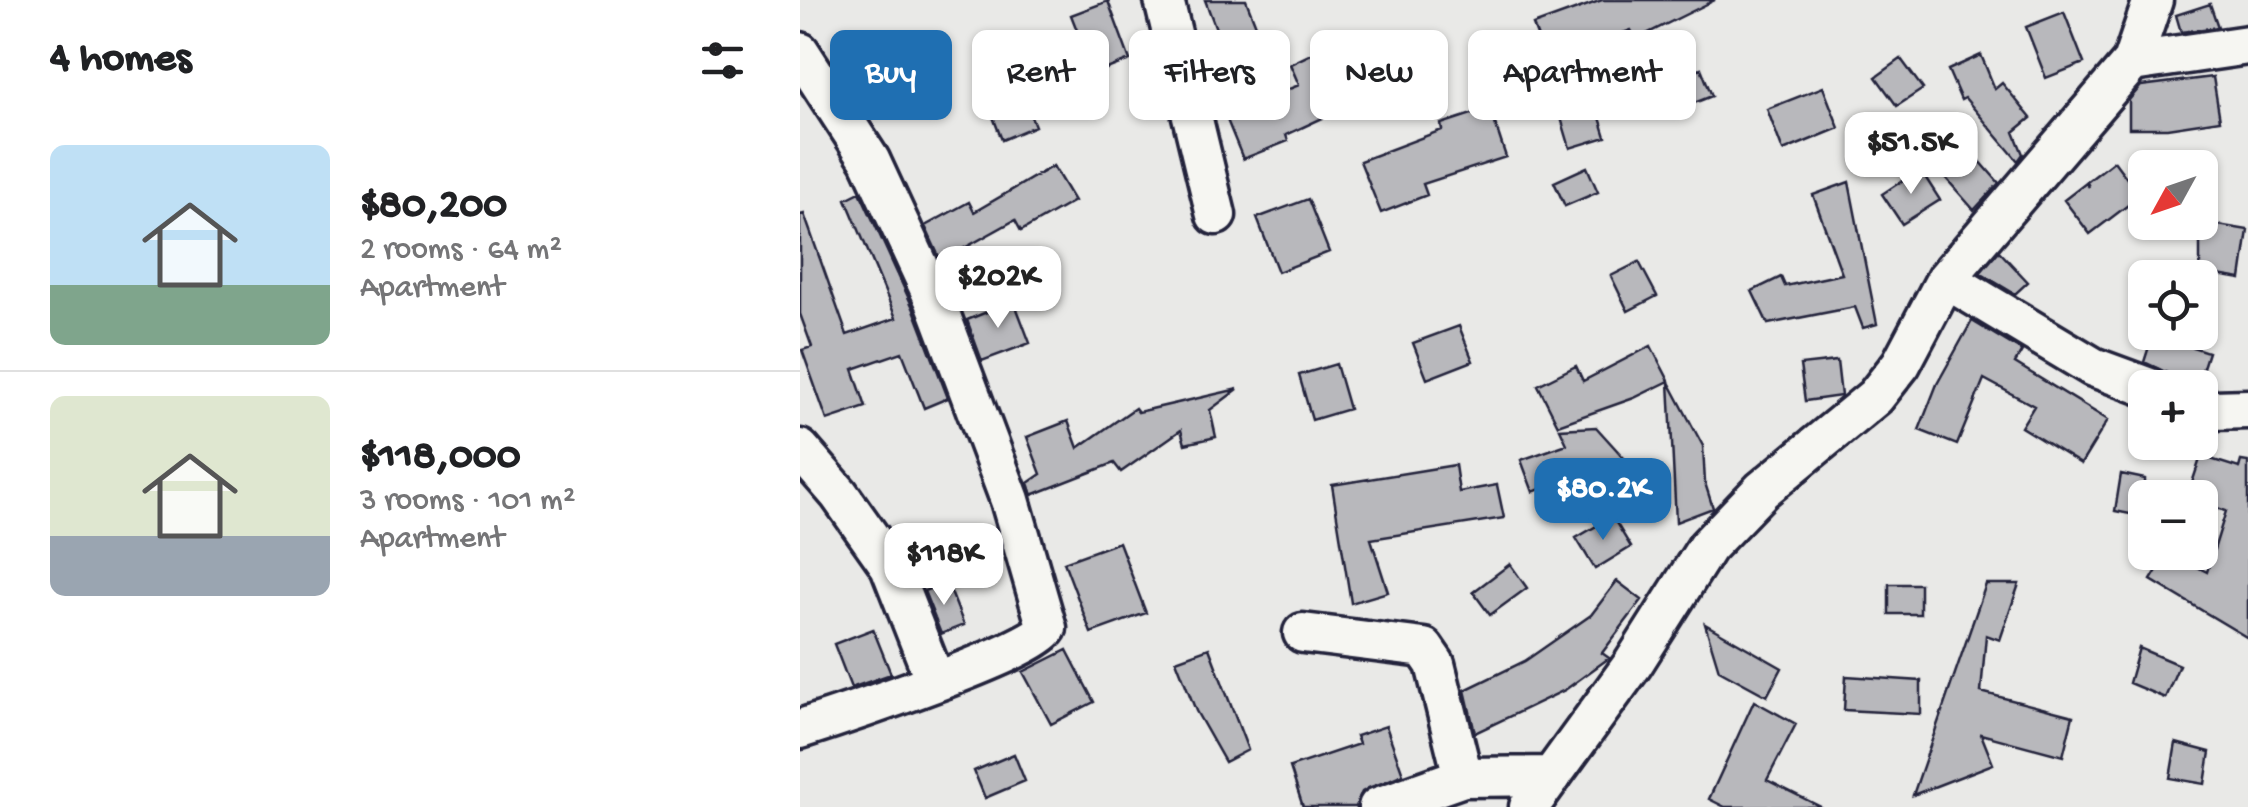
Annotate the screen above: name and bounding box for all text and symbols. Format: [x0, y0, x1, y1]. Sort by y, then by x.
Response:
chip: Buy [830, 30, 952, 120]
chip: Rent [972, 30, 1109, 120]
chip: Filters [1129, 30, 1290, 120]
chip: New [1310, 30, 1448, 120]
chip: Apartment [1468, 30, 1696, 120]
icon: filters [695, 33, 750, 88]
text: 4 homes [50, 36, 191, 85]
pin: $51.5K [1830, 112, 1992, 197]
text: $51.5K [1867, 125, 1955, 163]
north arrow [2128, 150, 2218, 240]
map controls [2128, 150, 2218, 570]
text: $80,200 [360, 183, 507, 232]
icon: home [130, 185, 250, 305]
text: 2 rooms · 64 m² [360, 232, 562, 270]
pin: $202K [928, 246, 1068, 331]
text: $202K [957, 259, 1039, 297]
button: locate [2128, 260, 2218, 350]
text: Apartment [360, 270, 504, 308]
button: + [2128, 370, 2218, 460]
text: $118,000 [360, 434, 521, 483]
icon: home [130, 436, 250, 556]
pin: $80.2K [1522, 458, 1684, 543]
text: $80.2K [1556, 471, 1650, 509]
button: − [2128, 480, 2218, 570]
text: 3 rooms · 101 m² [360, 483, 575, 521]
text: Apartment [360, 521, 504, 559]
pin: $118K [874, 523, 1014, 608]
text: $118K [906, 536, 982, 574]

